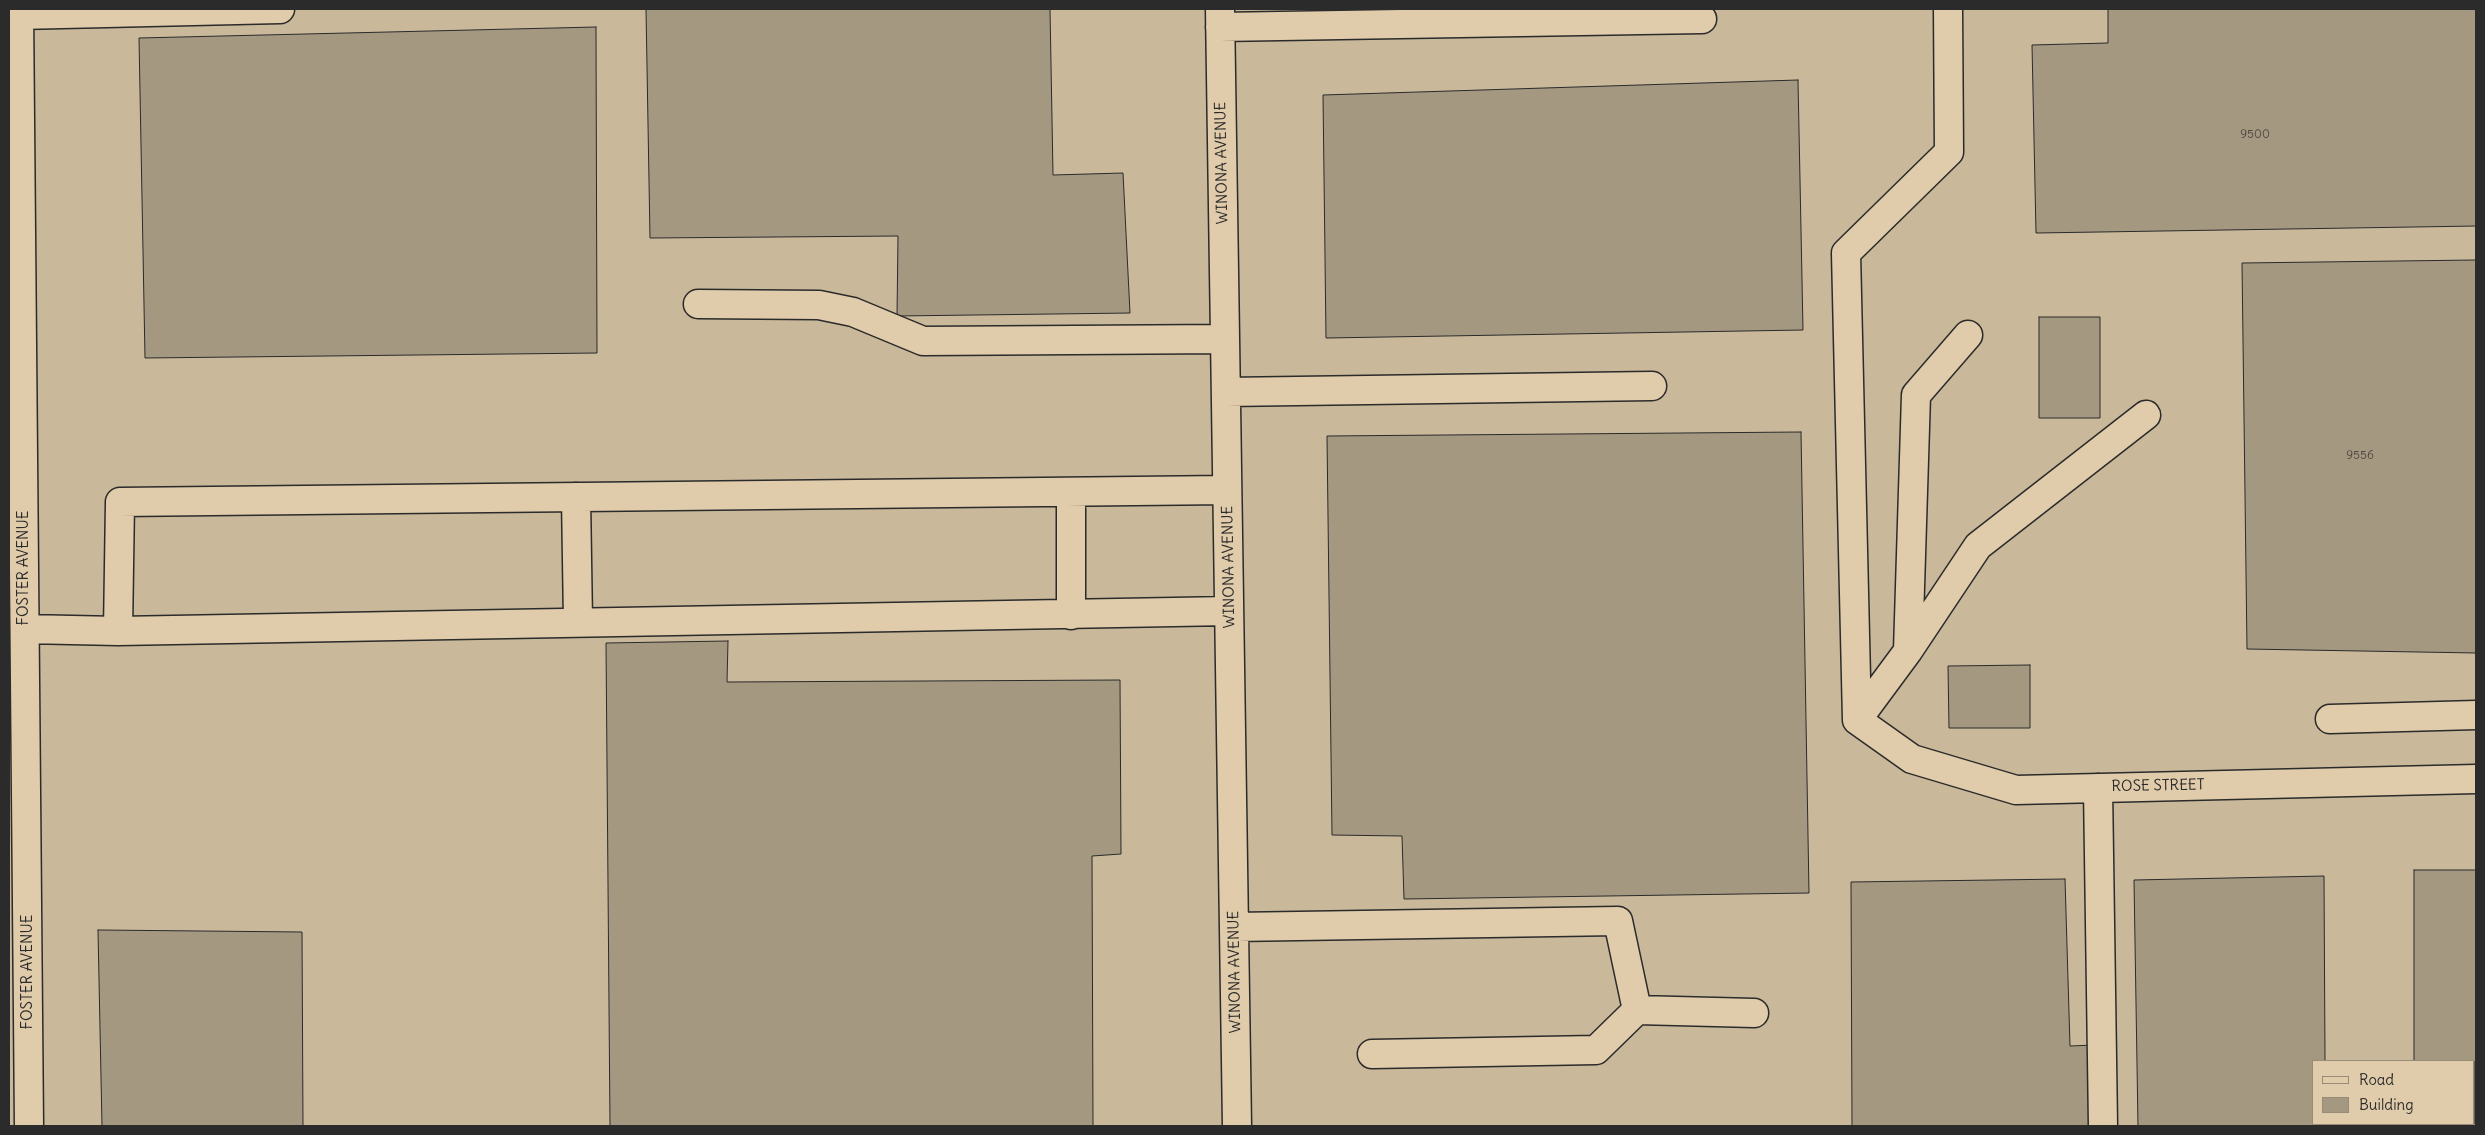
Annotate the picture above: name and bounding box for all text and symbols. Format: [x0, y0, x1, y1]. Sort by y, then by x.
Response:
street label: WINONA AVENUE [1212, 102, 1232, 224]
house number: 9500 [2240, 128, 2270, 142]
house number: 9556 [2346, 449, 2374, 463]
street label: WINONA AVENUE [1219, 506, 1239, 628]
street label: FOSTER AVENUE [15, 511, 33, 625]
street label: ROSE STREET [2111, 776, 2205, 796]
street label: WINONA AVENUE [1225, 911, 1245, 1033]
street label: FOSTER AVENUE [19, 915, 37, 1029]
legend [2312, 1060, 2475, 1125]
text: Road [2359, 1070, 2394, 1089]
text: Building [2359, 1095, 2414, 1114]

